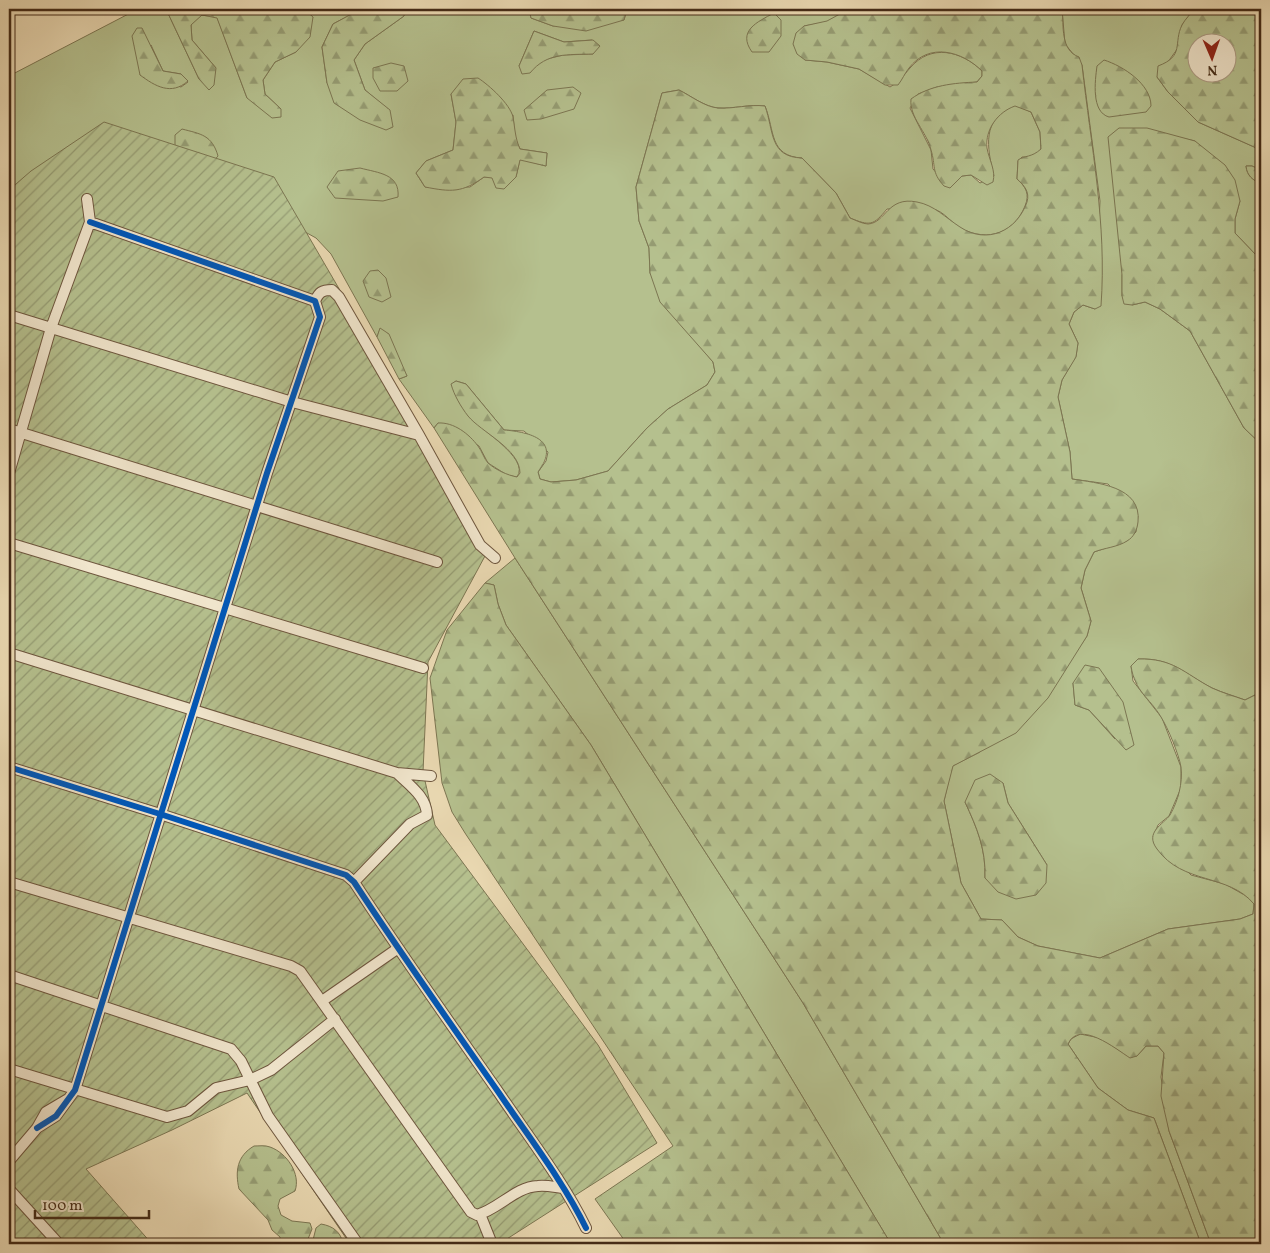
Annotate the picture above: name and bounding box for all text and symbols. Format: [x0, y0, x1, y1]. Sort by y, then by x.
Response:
north arrow [1188, 32, 1238, 82]
text: N [1207, 60, 1218, 79]
scale bar [35, 1188, 149, 1220]
text: 100 m [42, 1196, 82, 1217]

